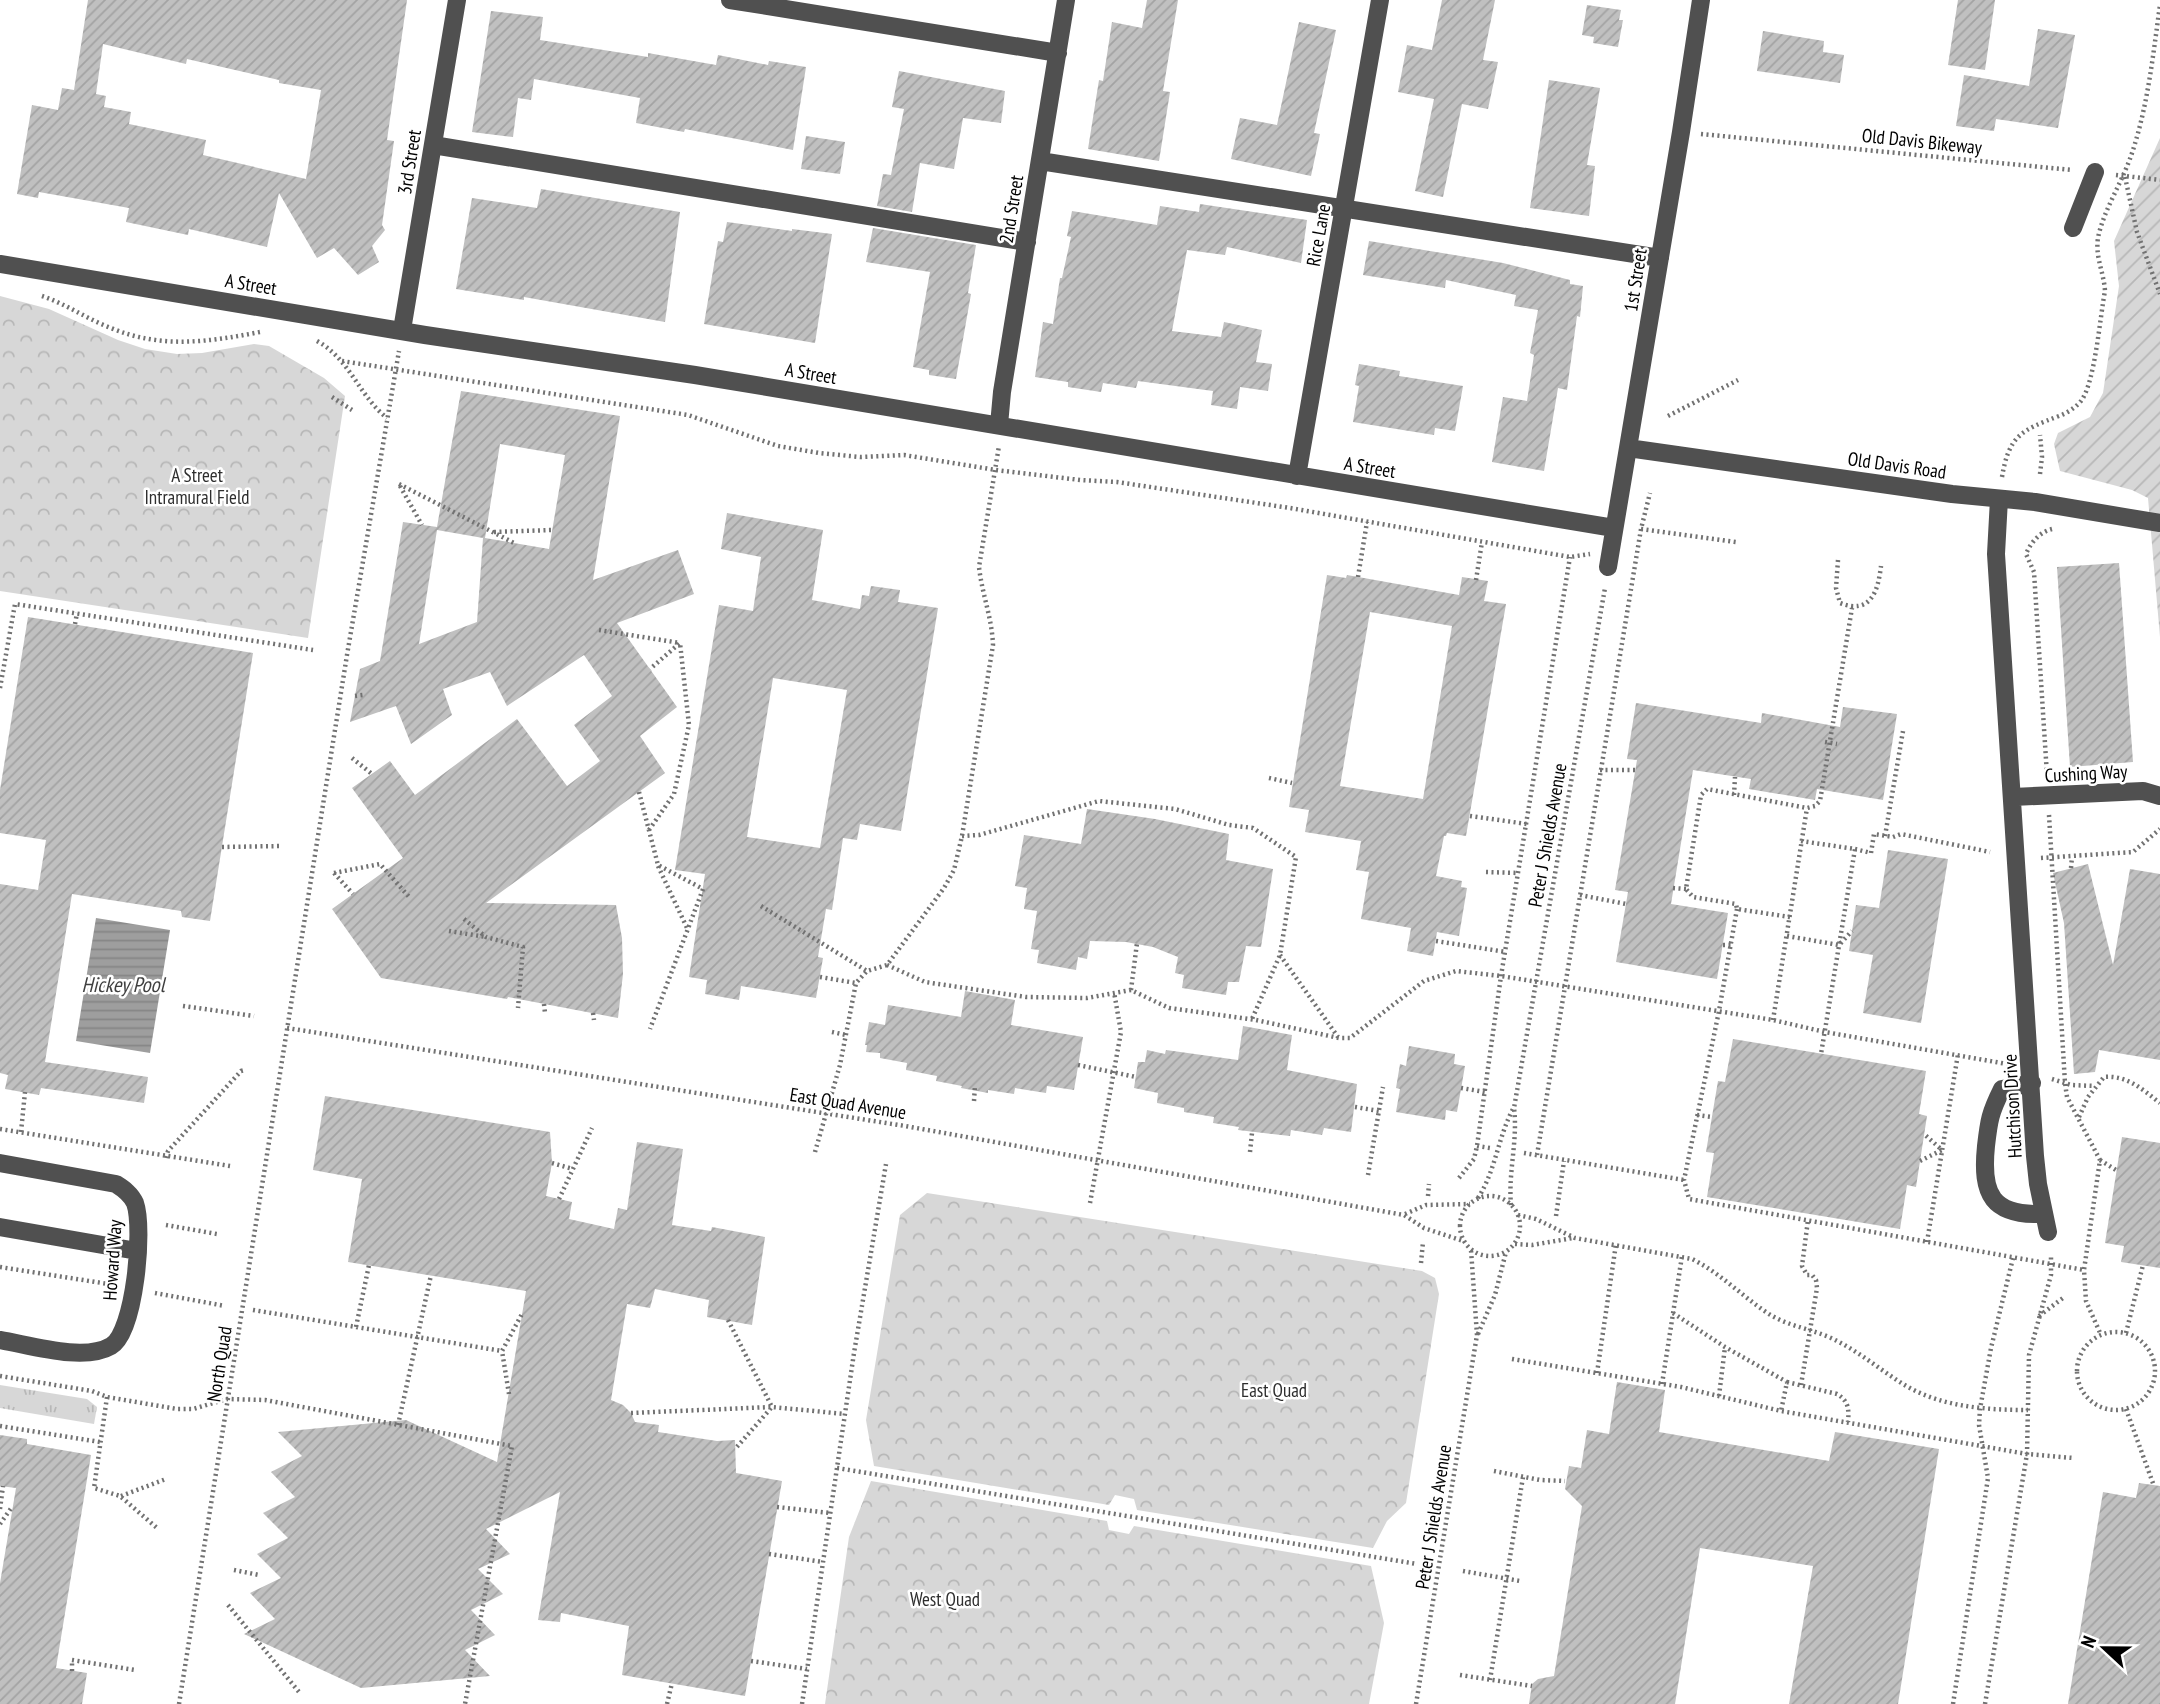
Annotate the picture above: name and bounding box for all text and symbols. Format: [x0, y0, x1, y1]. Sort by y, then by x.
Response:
street label: Old Davis Bikeway [1861, 123, 1984, 159]
street label: 3rd Street [392, 127, 426, 196]
street label: 2nd Street [994, 173, 1028, 245]
street label: Rice Lane [1301, 202, 1335, 268]
street label: 1st Street [1618, 246, 1652, 313]
street label: A Street [224, 268, 279, 300]
street label: A Street [784, 357, 839, 389]
street label: Old Davis Road [1846, 446, 1948, 484]
street label: A Street [1343, 451, 1398, 483]
park label: A Street Intramural Field [144, 463, 250, 509]
street label: Cushing Way [2044, 759, 2129, 787]
street label: Peter J Shields Avenue [1523, 761, 1571, 909]
water label: Hickey Pool [81, 971, 167, 998]
street label: Hutchison Drive [1997, 1053, 2027, 1159]
street label: East Quad Avenue [788, 1082, 908, 1124]
street label: Howard Way [97, 1218, 127, 1301]
street label: North Quad [201, 1324, 237, 1404]
park label: East Quad [1241, 1378, 1307, 1402]
street label: Peter J Shields Avenue [1410, 1443, 1456, 1591]
park label: West Quad [910, 1587, 980, 1611]
north arrow [2069, 1613, 2139, 1683]
text: N [2075, 1632, 2101, 1651]

